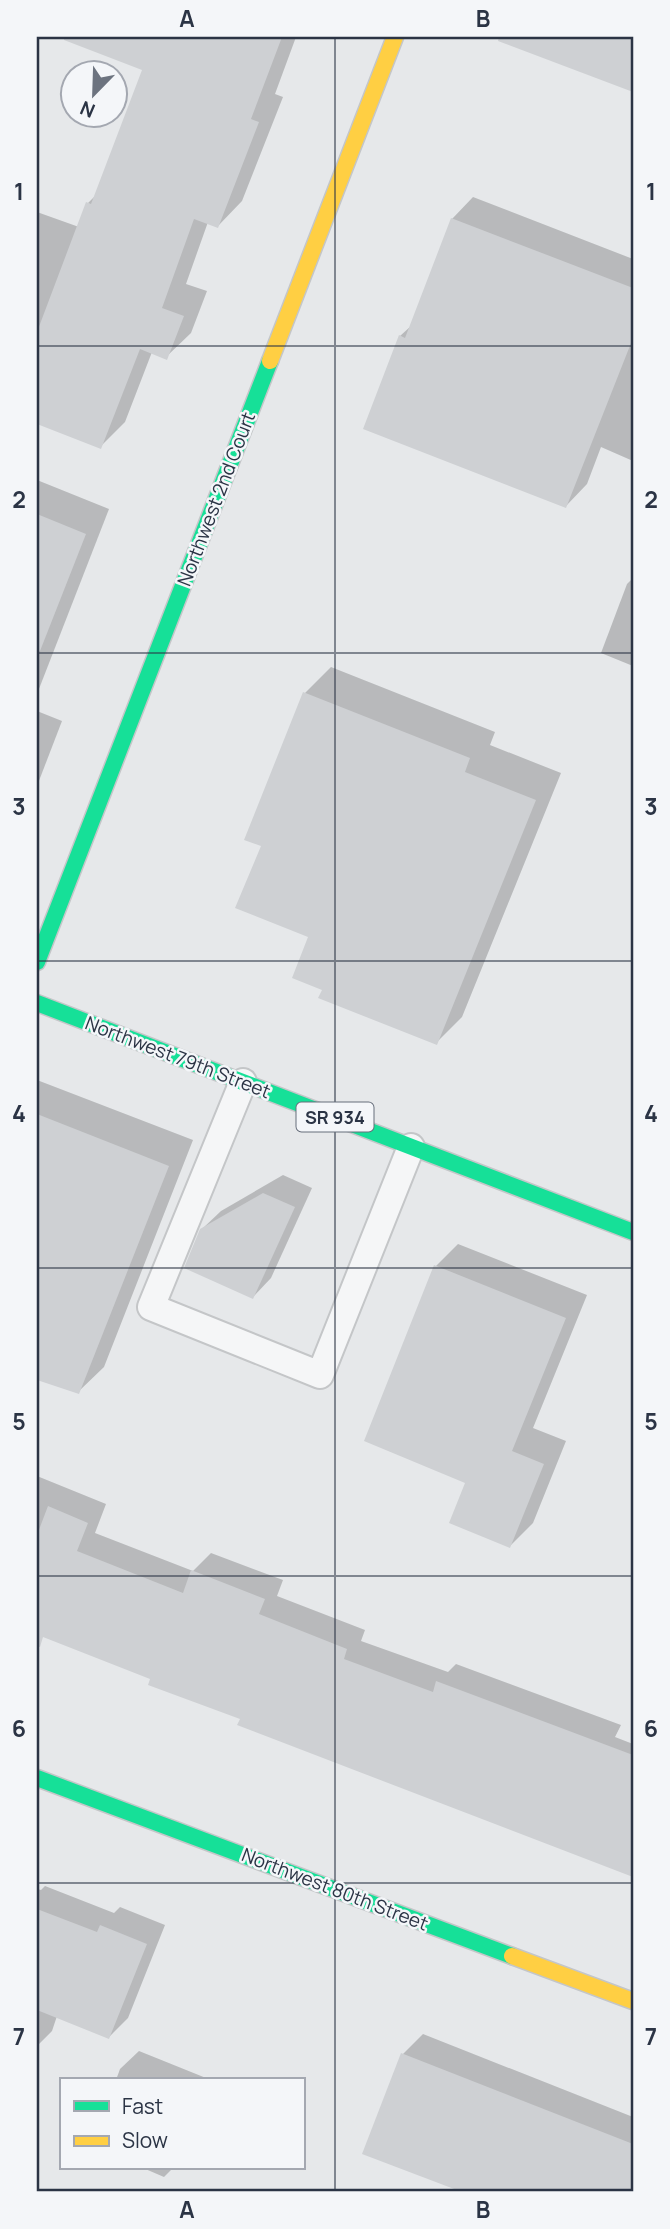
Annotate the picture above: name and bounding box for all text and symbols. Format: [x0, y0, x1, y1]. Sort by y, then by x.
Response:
text: A [179, 2, 195, 34]
text: B [476, 2, 490, 34]
north arrow [60, 60, 130, 130]
text: N [76, 95, 99, 124]
text: 1 [14, 175, 24, 207]
text: 1 [646, 175, 656, 207]
street label: Northwest 2nd Court [171, 408, 261, 590]
text: 2 [12, 483, 26, 515]
text: 2 [644, 483, 658, 515]
text: 3 [12, 790, 26, 822]
text: 3 [644, 790, 658, 822]
street label: Northwest 79th Street [82, 1010, 274, 1104]
text: 4 [12, 1097, 26, 1129]
text: 4 [644, 1097, 658, 1129]
road number: SR 934 [296, 1102, 374, 1132]
text: 5 [12, 1405, 26, 1437]
text: 5 [644, 1405, 658, 1437]
text: 6 [12, 1712, 26, 1744]
text: 6 [644, 1712, 658, 1744]
street label: Northwest 80th Street [238, 1841, 432, 1937]
text: 7 [13, 2020, 25, 2052]
text: 7 [645, 2020, 657, 2052]
legend [60, 2078, 304, 2170]
text: Fast [122, 2092, 163, 2120]
text: Slow [122, 2126, 168, 2154]
text: A [179, 2193, 195, 2225]
text: B [476, 2193, 490, 2225]

